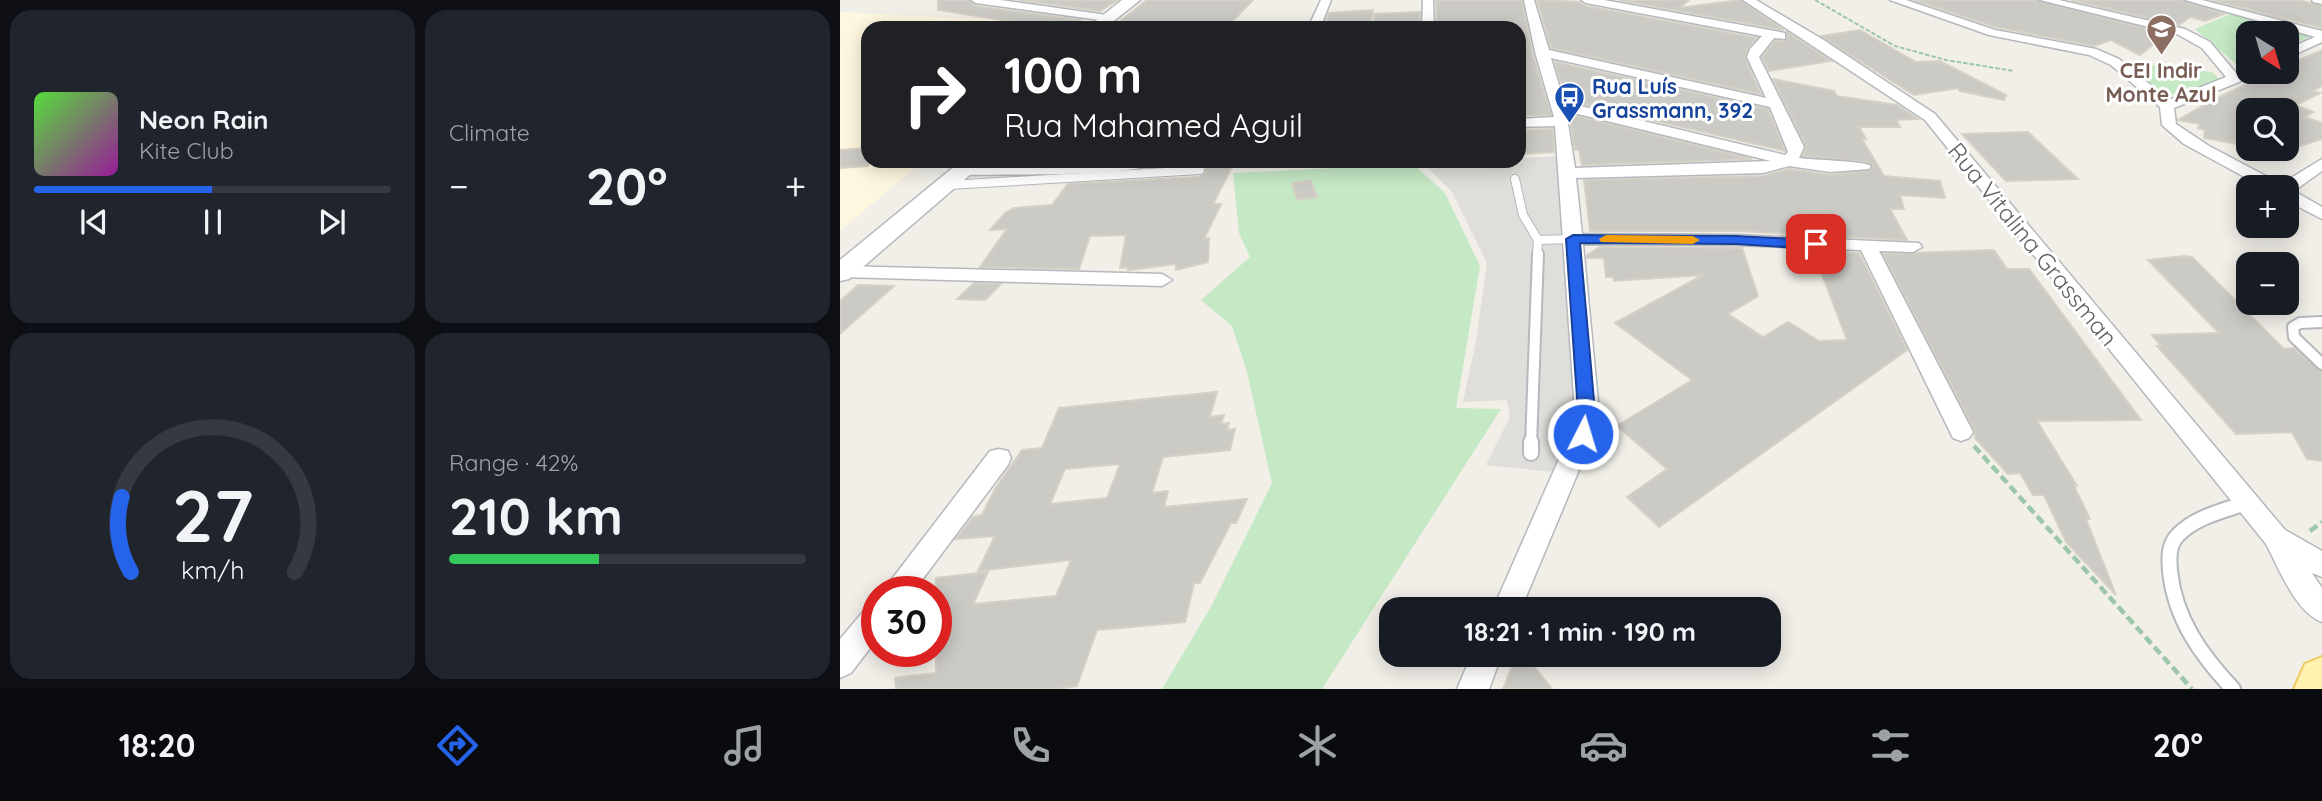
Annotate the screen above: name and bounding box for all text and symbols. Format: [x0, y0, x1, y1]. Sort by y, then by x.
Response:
school or university icon: CEI Indir Monte Azul [2144, 13, 2178, 57]
north arrow [2236, 21, 2300, 84]
map controls [2236, 21, 2299, 315]
text: 100 m [1004, 44, 1142, 105]
icon: right [889, 49, 980, 140]
place label: CEI Indir Monte Azul [2105, 57, 2217, 107]
place label: Rua Luís Grassmann, 392 [1592, 73, 1753, 123]
bus stop icon: Rua Luís Grassmann, 392 [1552, 81, 1586, 125]
button: search [2236, 98, 2299, 161]
text: Neon Rain [139, 103, 268, 136]
text: Rua Mahamed Aguil [1004, 105, 1303, 145]
text: Climate [449, 118, 530, 147]
text: Kite Club [139, 136, 234, 165]
street label: Rua Vitalina Grassman [1942, 136, 2124, 352]
text: 20° [586, 153, 668, 218]
text: − [449, 162, 469, 210]
text: + [785, 162, 806, 210]
button: + [2236, 175, 2299, 238]
icon: previous [75, 203, 113, 241]
icon: pause [194, 203, 232, 241]
icon: next [313, 203, 351, 241]
pin [1786, 214, 1846, 274]
icon: arrive [1797, 225, 1835, 263]
button: − [2236, 252, 2299, 315]
position arrow [1546, 397, 1620, 471]
text: Range · 42% [449, 448, 578, 477]
text: 27 [172, 469, 253, 560]
text: 210 km [449, 483, 623, 548]
text: km/h [181, 554, 244, 585]
speed limit sign: 30 [861, 576, 952, 667]
text: 18:21 · 1 min · 190 m [1464, 615, 1696, 648]
icon: directions [433, 721, 482, 770]
icon: music [720, 721, 769, 770]
icon: phone [1006, 721, 1055, 770]
icon: climate [1293, 721, 1342, 770]
icon: car [1579, 721, 1628, 770]
icon: filters [1866, 721, 1915, 770]
text: 18:20 [119, 725, 195, 765]
text: 20° [2153, 725, 2203, 765]

